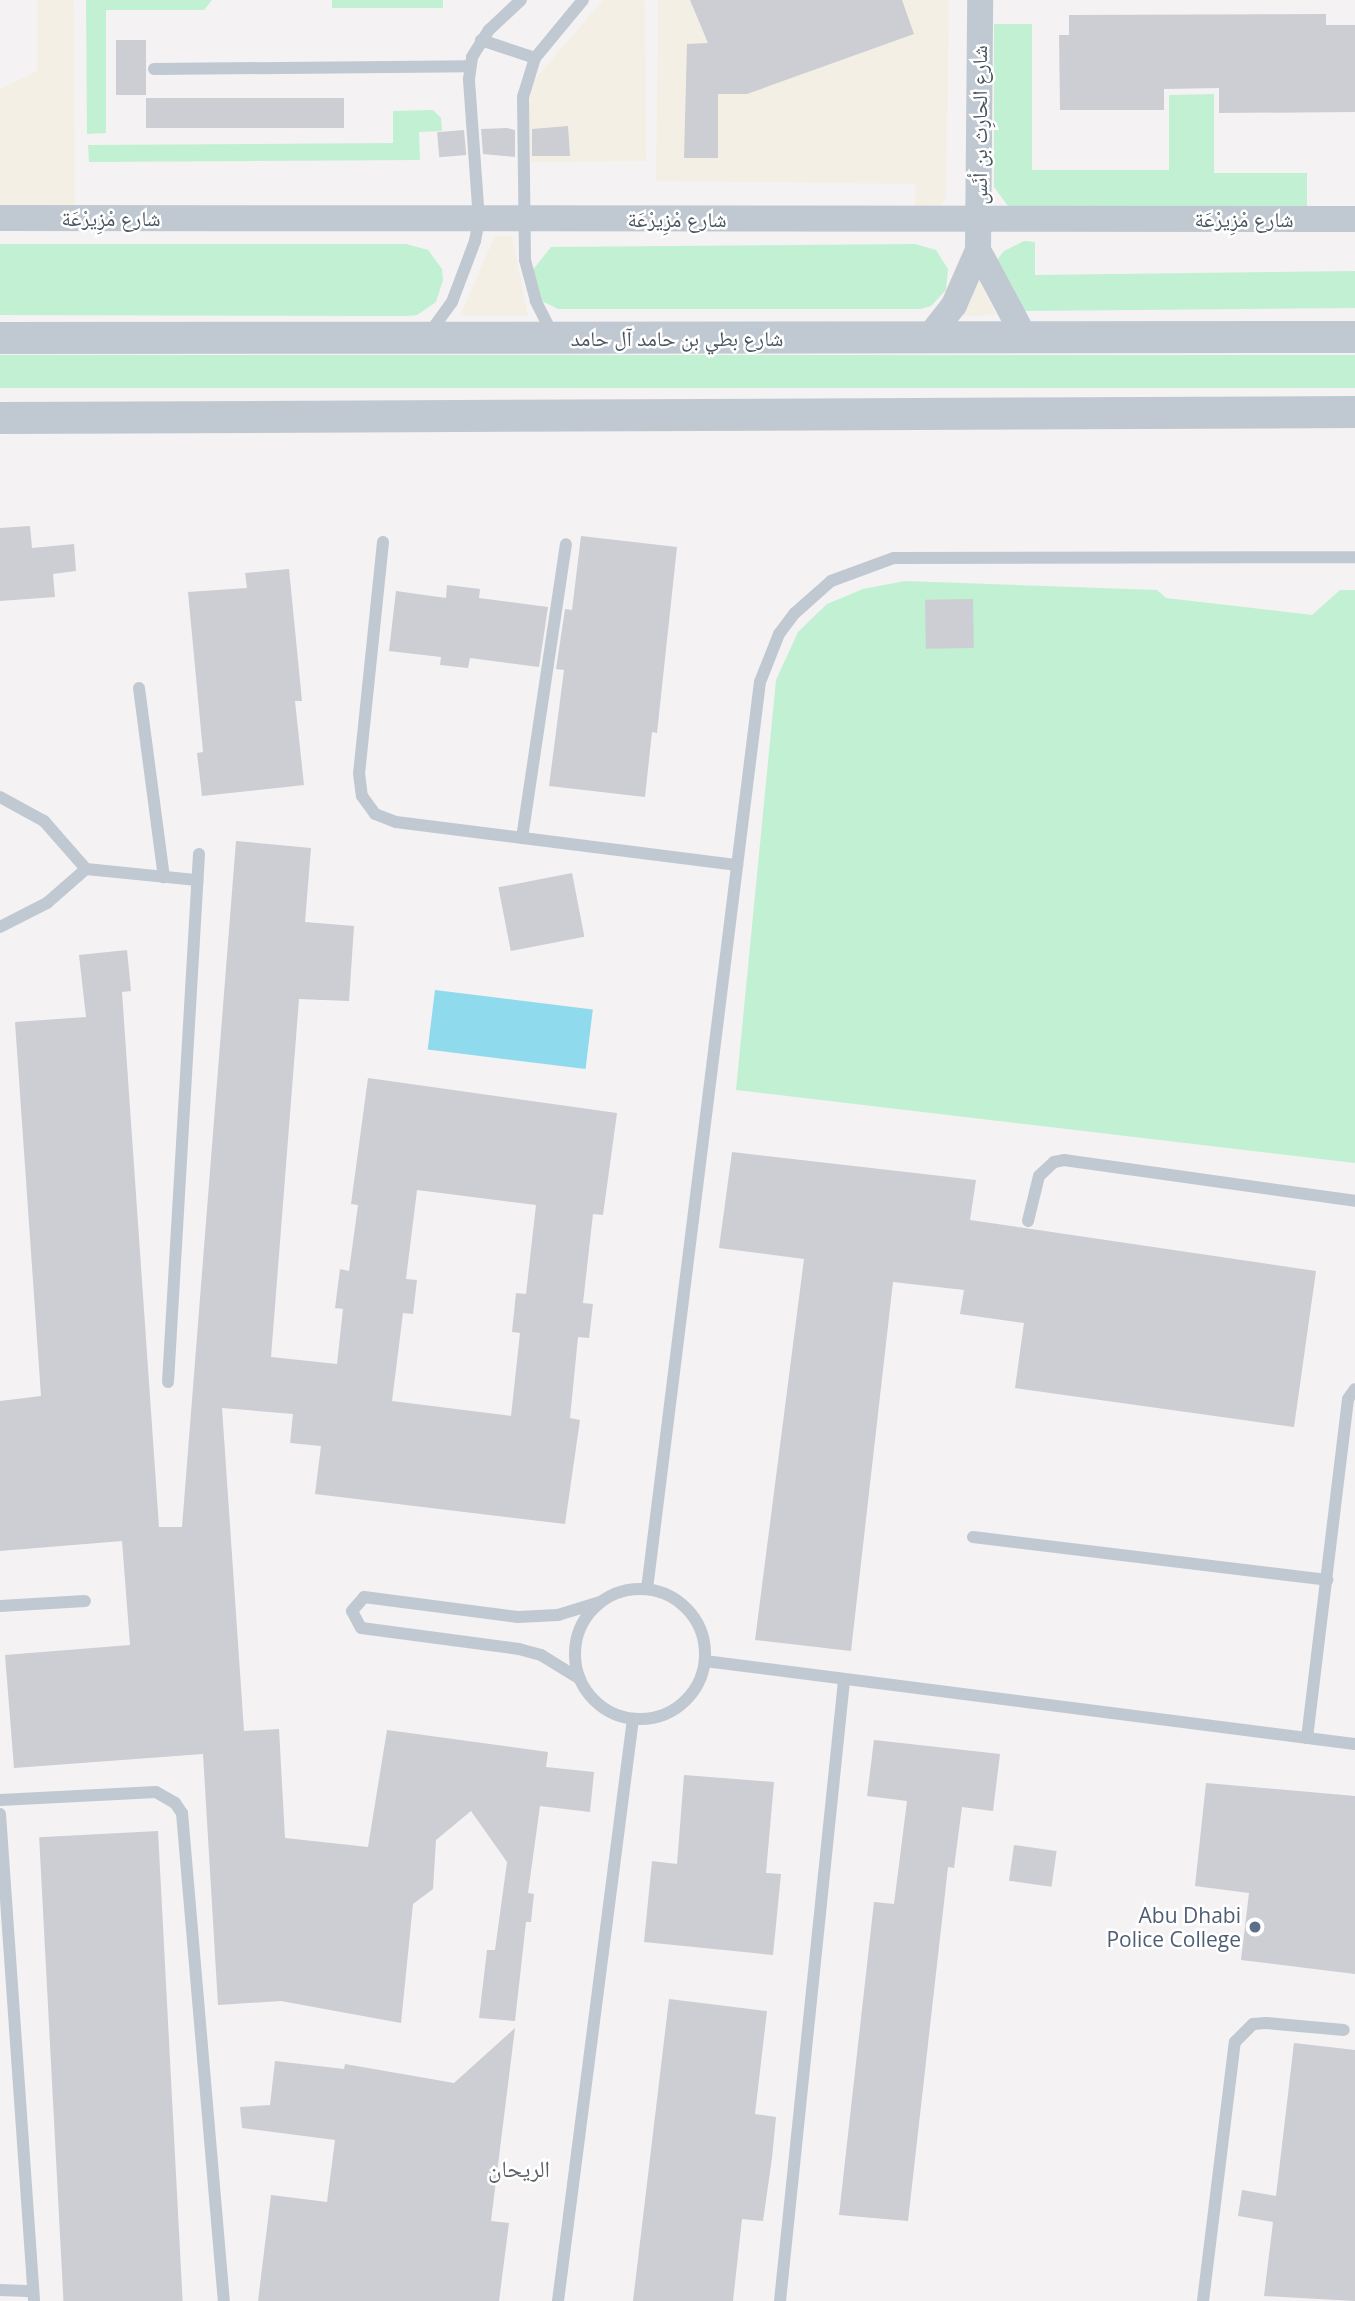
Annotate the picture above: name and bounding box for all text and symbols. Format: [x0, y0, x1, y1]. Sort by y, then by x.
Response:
street label: شارع الحارِث بن أنَس [966, 45, 992, 205]
street label: شارع مْزِيرْعَة [61, 205, 161, 231]
street label: شارع مْزِيرْعَة [627, 206, 727, 232]
street label: شارع مْزِيرْعَة [1194, 206, 1294, 232]
street label: شارع بطي بن حامد آل حامد [571, 325, 783, 351]
place label: Abu Dhabi Police College [1106, 1902, 1241, 1952]
marker: Abu Dhabi Police College [1247, 1919, 1263, 1935]
district label: الريحان [488, 2154, 550, 2182]

